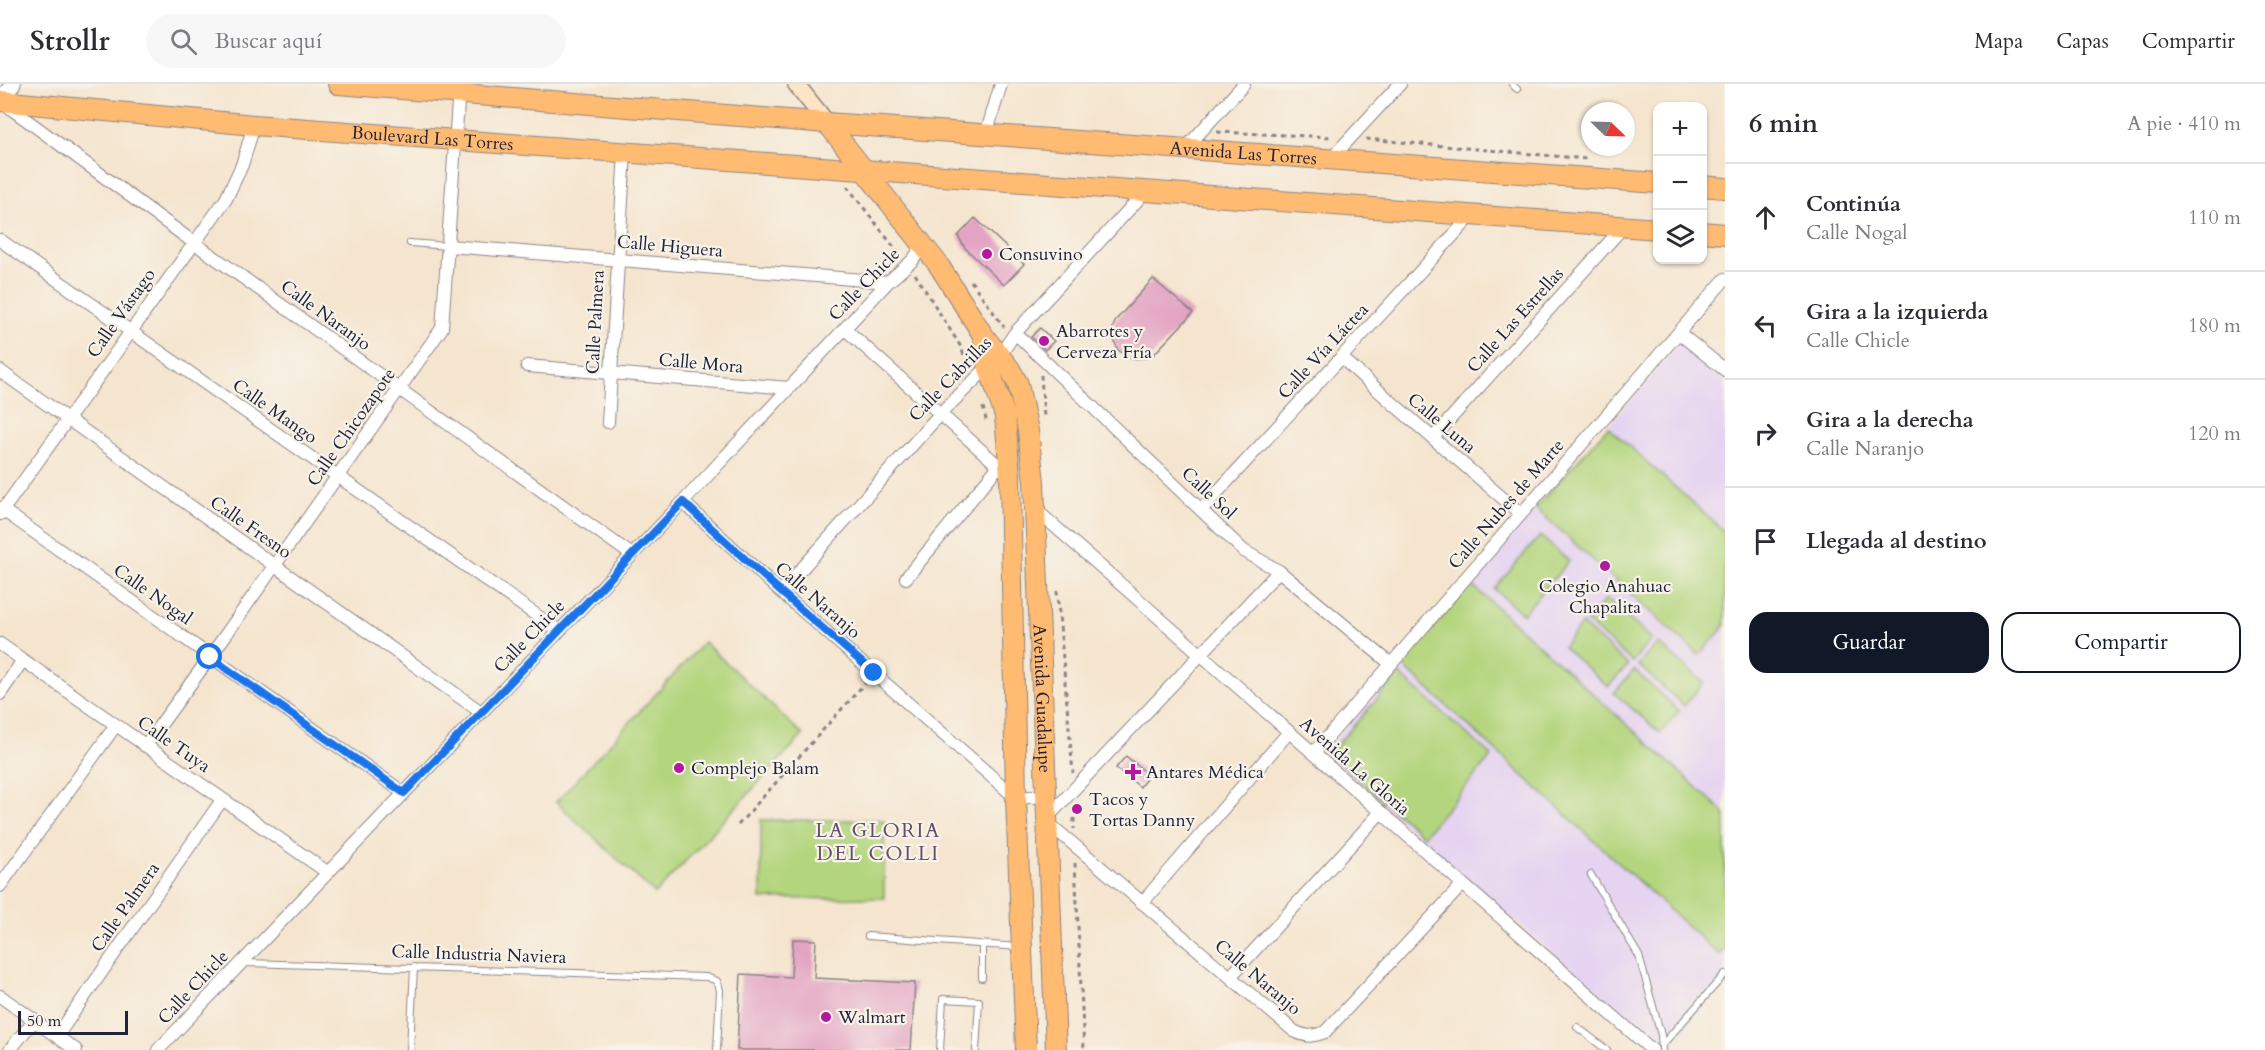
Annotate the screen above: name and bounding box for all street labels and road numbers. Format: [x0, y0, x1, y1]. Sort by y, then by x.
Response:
street label: Boulevard Las Torres [350, 120, 514, 157]
street label: Avenida Las Torres [1169, 136, 1318, 171]
street label: Calle Higuera [616, 229, 724, 264]
street label: Calle Chicle [823, 242, 906, 327]
street label: Calle Las Estrellas [1461, 262, 1569, 378]
street label: Calle Vástago [81, 263, 162, 363]
street label: Calle Palmera [580, 269, 611, 375]
street label: Calle Naranjo [275, 274, 376, 357]
street label: Calle Vía Láctea [1272, 298, 1375, 405]
street label: Calle Cabrillas [903, 331, 997, 427]
street label: Calle Mora [658, 347, 744, 380]
street label: Calle Chicozapote [301, 363, 402, 492]
street label: Calle Mango [227, 373, 322, 450]
street label: Calle Luna [1402, 387, 1481, 460]
street label: Calle Nubes de Marte [1443, 434, 1570, 575]
street label: Calle Sol [1176, 461, 1242, 526]
street label: Calle Fresno [205, 490, 297, 565]
street label: Calle Naranjo [769, 556, 866, 645]
street label: Calle Nogal [108, 558, 198, 631]
street label: Calle Chicle [488, 594, 571, 679]
street label: Avenida Guadalupe [1027, 624, 1057, 774]
street label: Calle Tuya [132, 710, 215, 779]
street label: Avenida La Gloria [1294, 711, 1416, 822]
street label: Calle Palmera [85, 857, 166, 957]
street label: Calle Naranjo [1209, 934, 1307, 1021]
street label: Calle Industria Naviera [391, 939, 567, 970]
street label: Calle Chicle [152, 945, 234, 1030]

